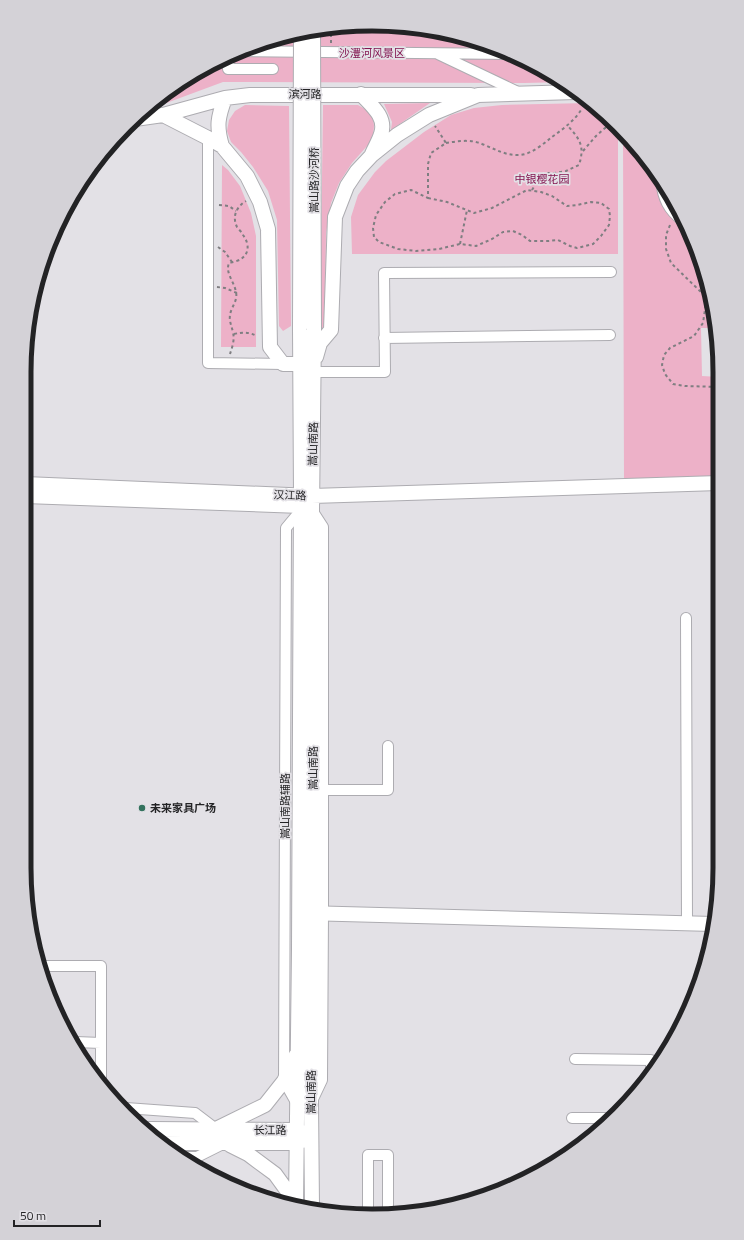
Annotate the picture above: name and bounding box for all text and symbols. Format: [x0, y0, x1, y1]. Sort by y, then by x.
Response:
park label: 沙澧河风景区 [339, 45, 405, 61]
street label: 滨河路 [289, 86, 322, 102]
street label: 嵩山路沙河桥 [306, 147, 322, 213]
park label: 中银樱花园 [515, 171, 570, 187]
street label: 嵩山南路 [305, 422, 321, 466]
street label: 汉江路 [273, 486, 307, 504]
street label: 嵩山南路 [305, 746, 321, 790]
street label: 嵩山南路辅路 [277, 773, 293, 839]
place label: 未来家具广场 [150, 800, 216, 816]
marker: 未来家具广场 [137, 803, 147, 813]
street label: 嵩山南路 [303, 1070, 319, 1114]
street label: 长江路 [254, 1122, 287, 1138]
scale bar [14, 1202, 100, 1228]
text: 50 m [20, 1206, 46, 1225]

